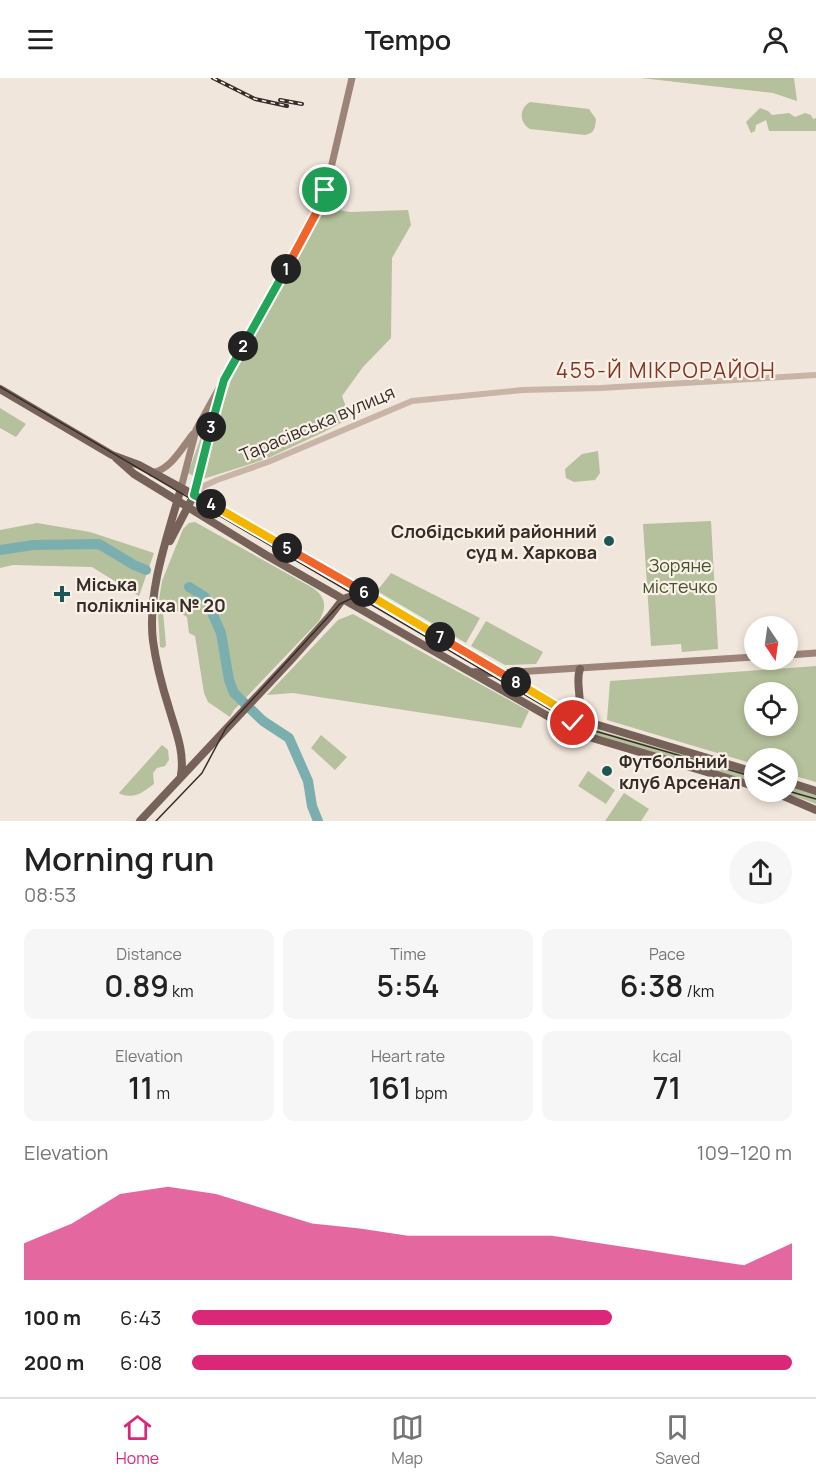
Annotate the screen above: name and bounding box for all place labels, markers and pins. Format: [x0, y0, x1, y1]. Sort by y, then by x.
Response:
pin [299, 164, 350, 215]
pin: 1 [271, 254, 301, 284]
pin: 2 [228, 331, 258, 361]
pin: 3 [196, 412, 226, 442]
pin: 4 [196, 489, 226, 519]
place label: Слобідський районний суд м. Харкова [391, 519, 597, 564]
pin: 5 [272, 533, 302, 563]
marker: Слобідський районний суд м. Харкова [602, 534, 616, 548]
place label: Міська поліклініка № 20 [76, 572, 226, 617]
pin: 6 [349, 577, 379, 607]
marker: Міська поліклініка № 20 [53, 585, 71, 603]
pin: 7 [425, 622, 455, 652]
pin: 8 [501, 667, 531, 697]
pin [547, 697, 598, 748]
place label: Футбольний клуб Арсенал [619, 749, 741, 794]
marker: Футбольний клуб Арсенал [600, 764, 614, 778]

